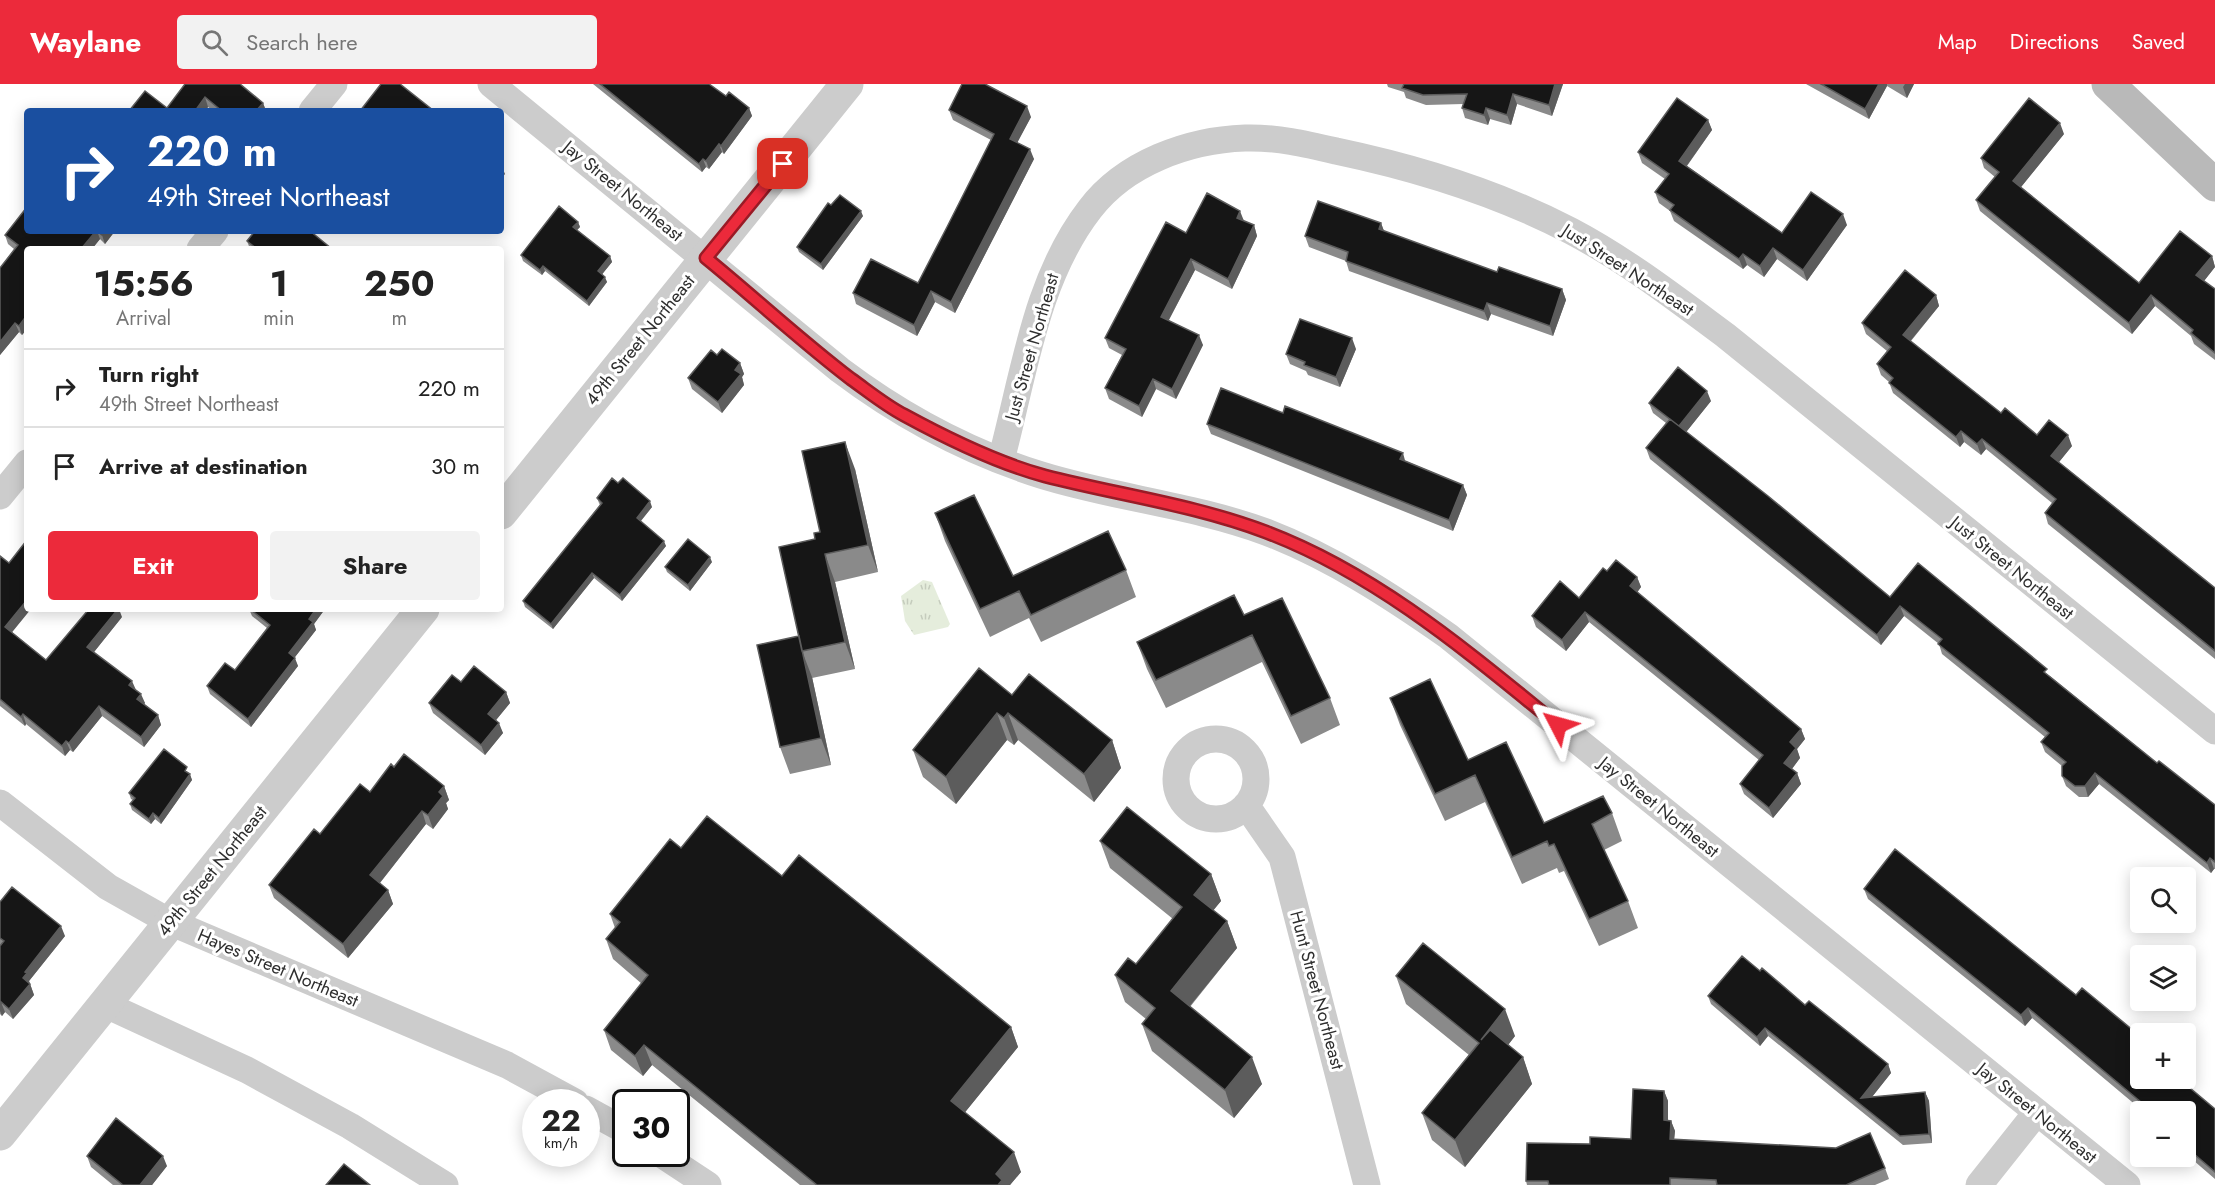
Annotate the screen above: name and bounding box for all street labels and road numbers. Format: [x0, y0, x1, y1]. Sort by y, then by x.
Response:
street label: Jay Street Northeast [556, 133, 689, 248]
street label: Just Street Northeast [1555, 217, 1700, 323]
street label: 49th Street Northeast [579, 268, 701, 411]
street label: Just Street Northeast [998, 270, 1066, 426]
street label: Just Street Northeast [1943, 509, 2080, 626]
street label: Jay Street Northeast [1592, 749, 1725, 864]
street label: 49th Street Northeast [151, 799, 273, 942]
street label: Hunt Street Northeast [1283, 908, 1351, 1073]
street label: Hayes Street Northeast [193, 922, 363, 1014]
street label: Jay Street Northeast [1970, 1055, 2103, 1170]

